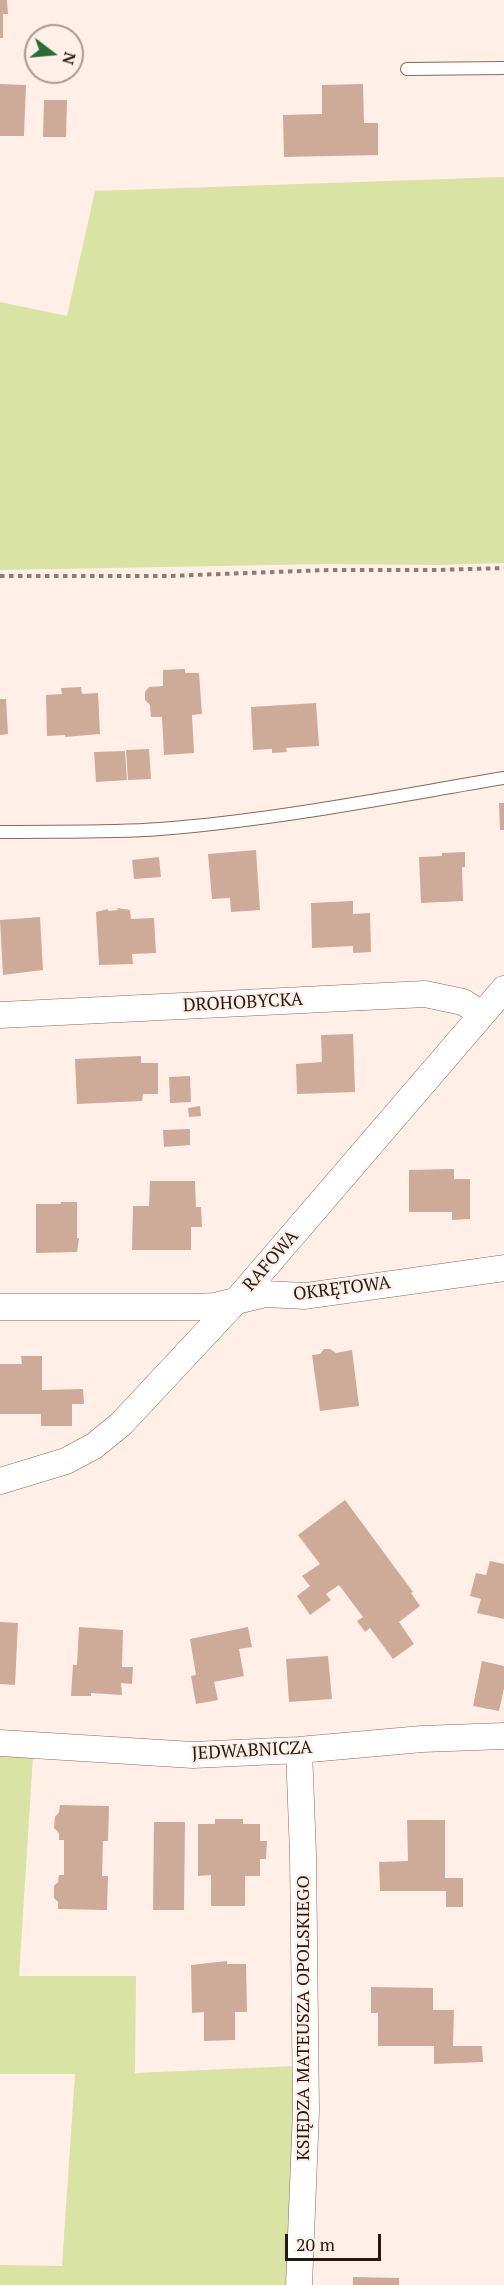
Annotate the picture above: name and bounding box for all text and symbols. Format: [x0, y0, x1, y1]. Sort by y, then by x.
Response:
north arrow [24, 24, 84, 84]
text: N [57, 50, 82, 67]
street label: DROHOBYCKA [182, 989, 304, 1017]
street label: RAFOWA [239, 1226, 303, 1296]
street label: OKRĘTOWA [292, 1272, 392, 1306]
street label: JEDWABNICZA [191, 1737, 313, 1765]
street label: KSIĘDZA MATEUSZA OPOLSKIEGO [293, 1875, 315, 2161]
scale bar [288, 2222, 384, 2260]
text: 20 m [296, 2232, 335, 2256]

